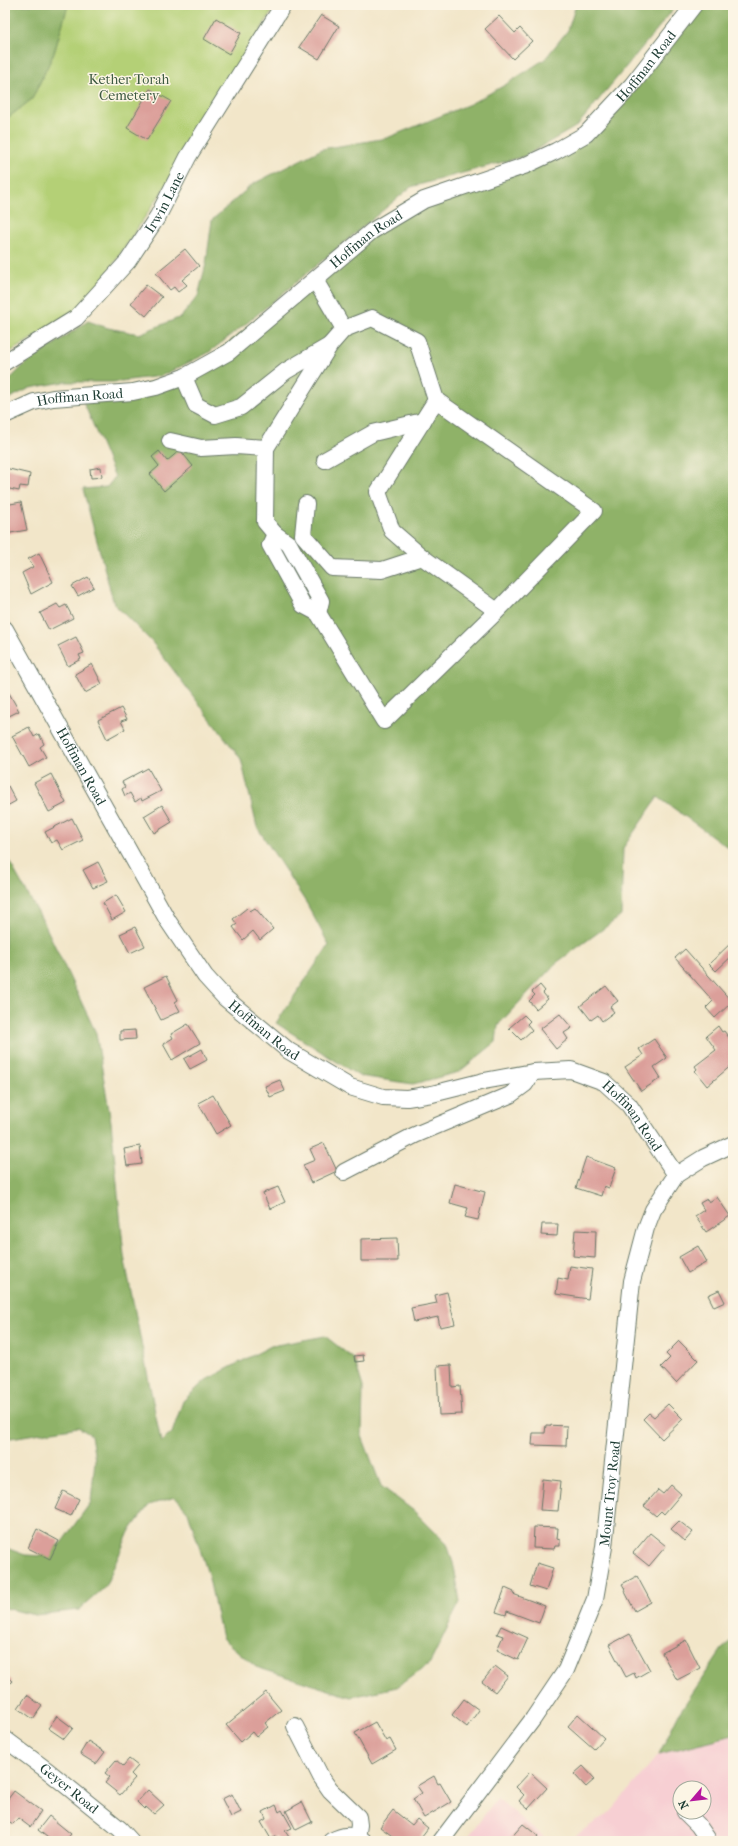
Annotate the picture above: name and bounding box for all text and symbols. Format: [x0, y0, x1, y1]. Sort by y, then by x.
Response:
street label: Hoffman Road [612, 27, 680, 105]
park label: Kether Torah Cemetery [89, 71, 170, 104]
street label: Irwin Lane [141, 169, 188, 236]
street label: Hoffman Road [326, 206, 406, 272]
street label: Hoffman Road [35, 384, 124, 410]
street label: Hoffman Road [53, 724, 110, 808]
street label: Hoffman Road [225, 996, 303, 1064]
street label: Hoffman Road [599, 1076, 666, 1155]
street label: Mount Troy Road [596, 1440, 624, 1547]
street label: Geyer Road [36, 1759, 103, 1817]
north arrow [672, 1780, 712, 1820]
text: N [676, 1797, 691, 1811]

